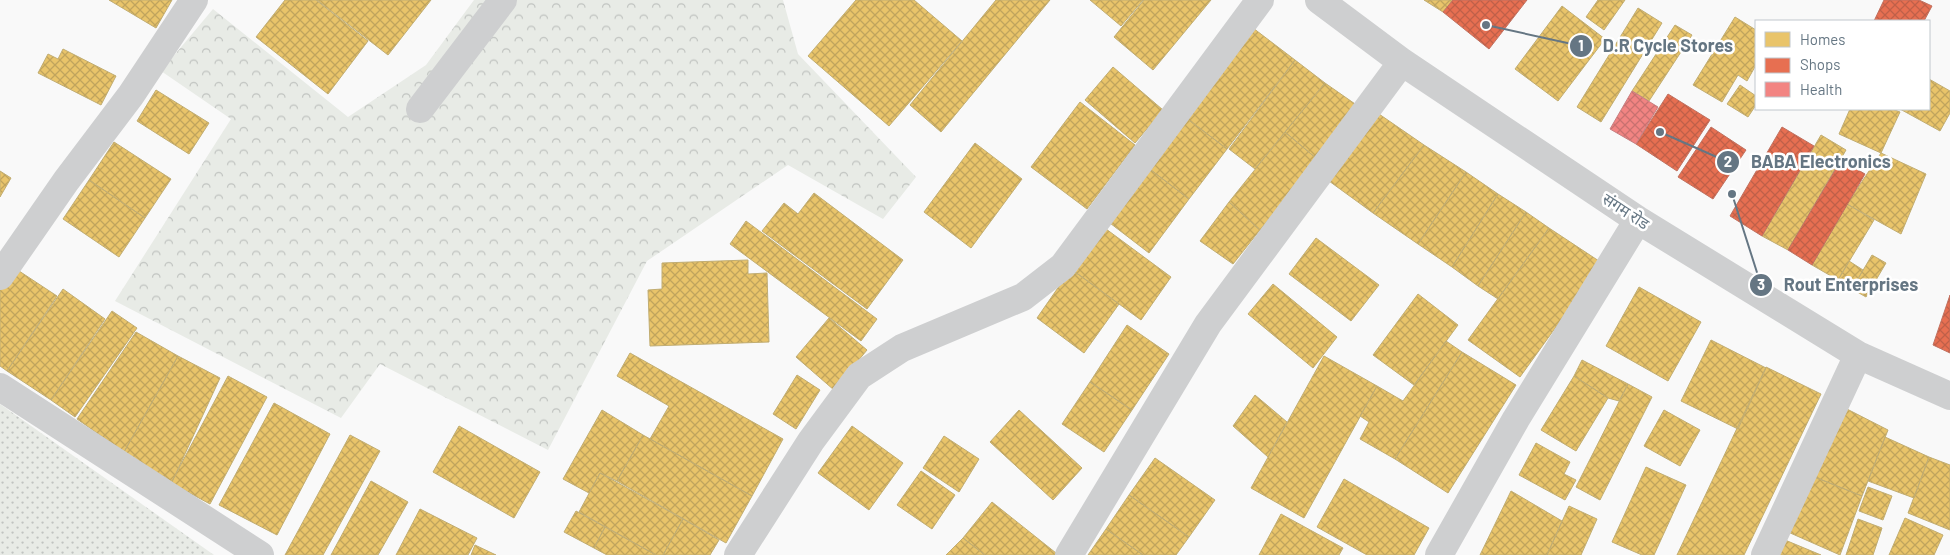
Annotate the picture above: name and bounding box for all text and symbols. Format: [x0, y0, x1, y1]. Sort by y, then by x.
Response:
legend [1755, 20, 1930, 110]
callout: D.R Cycle Stores [1568, 29, 1743, 62]
text: Homes [1800, 30, 1845, 48]
text: D.R Cycle Stores [1603, 34, 1733, 56]
text: 1 [1578, 36, 1584, 54]
text: Shops [1800, 55, 1840, 73]
text: Health [1800, 80, 1842, 98]
callout: BABA Electronics [1716, 145, 1901, 178]
text: BABA Electronics [1751, 150, 1891, 172]
text: 2 [1724, 152, 1732, 170]
street label: संगम रोड [1599, 188, 1654, 233]
callout: Rout Enterprises [1749, 268, 1928, 301]
text: Rout Enterprises [1784, 273, 1918, 295]
text: 3 [1757, 275, 1765, 293]

